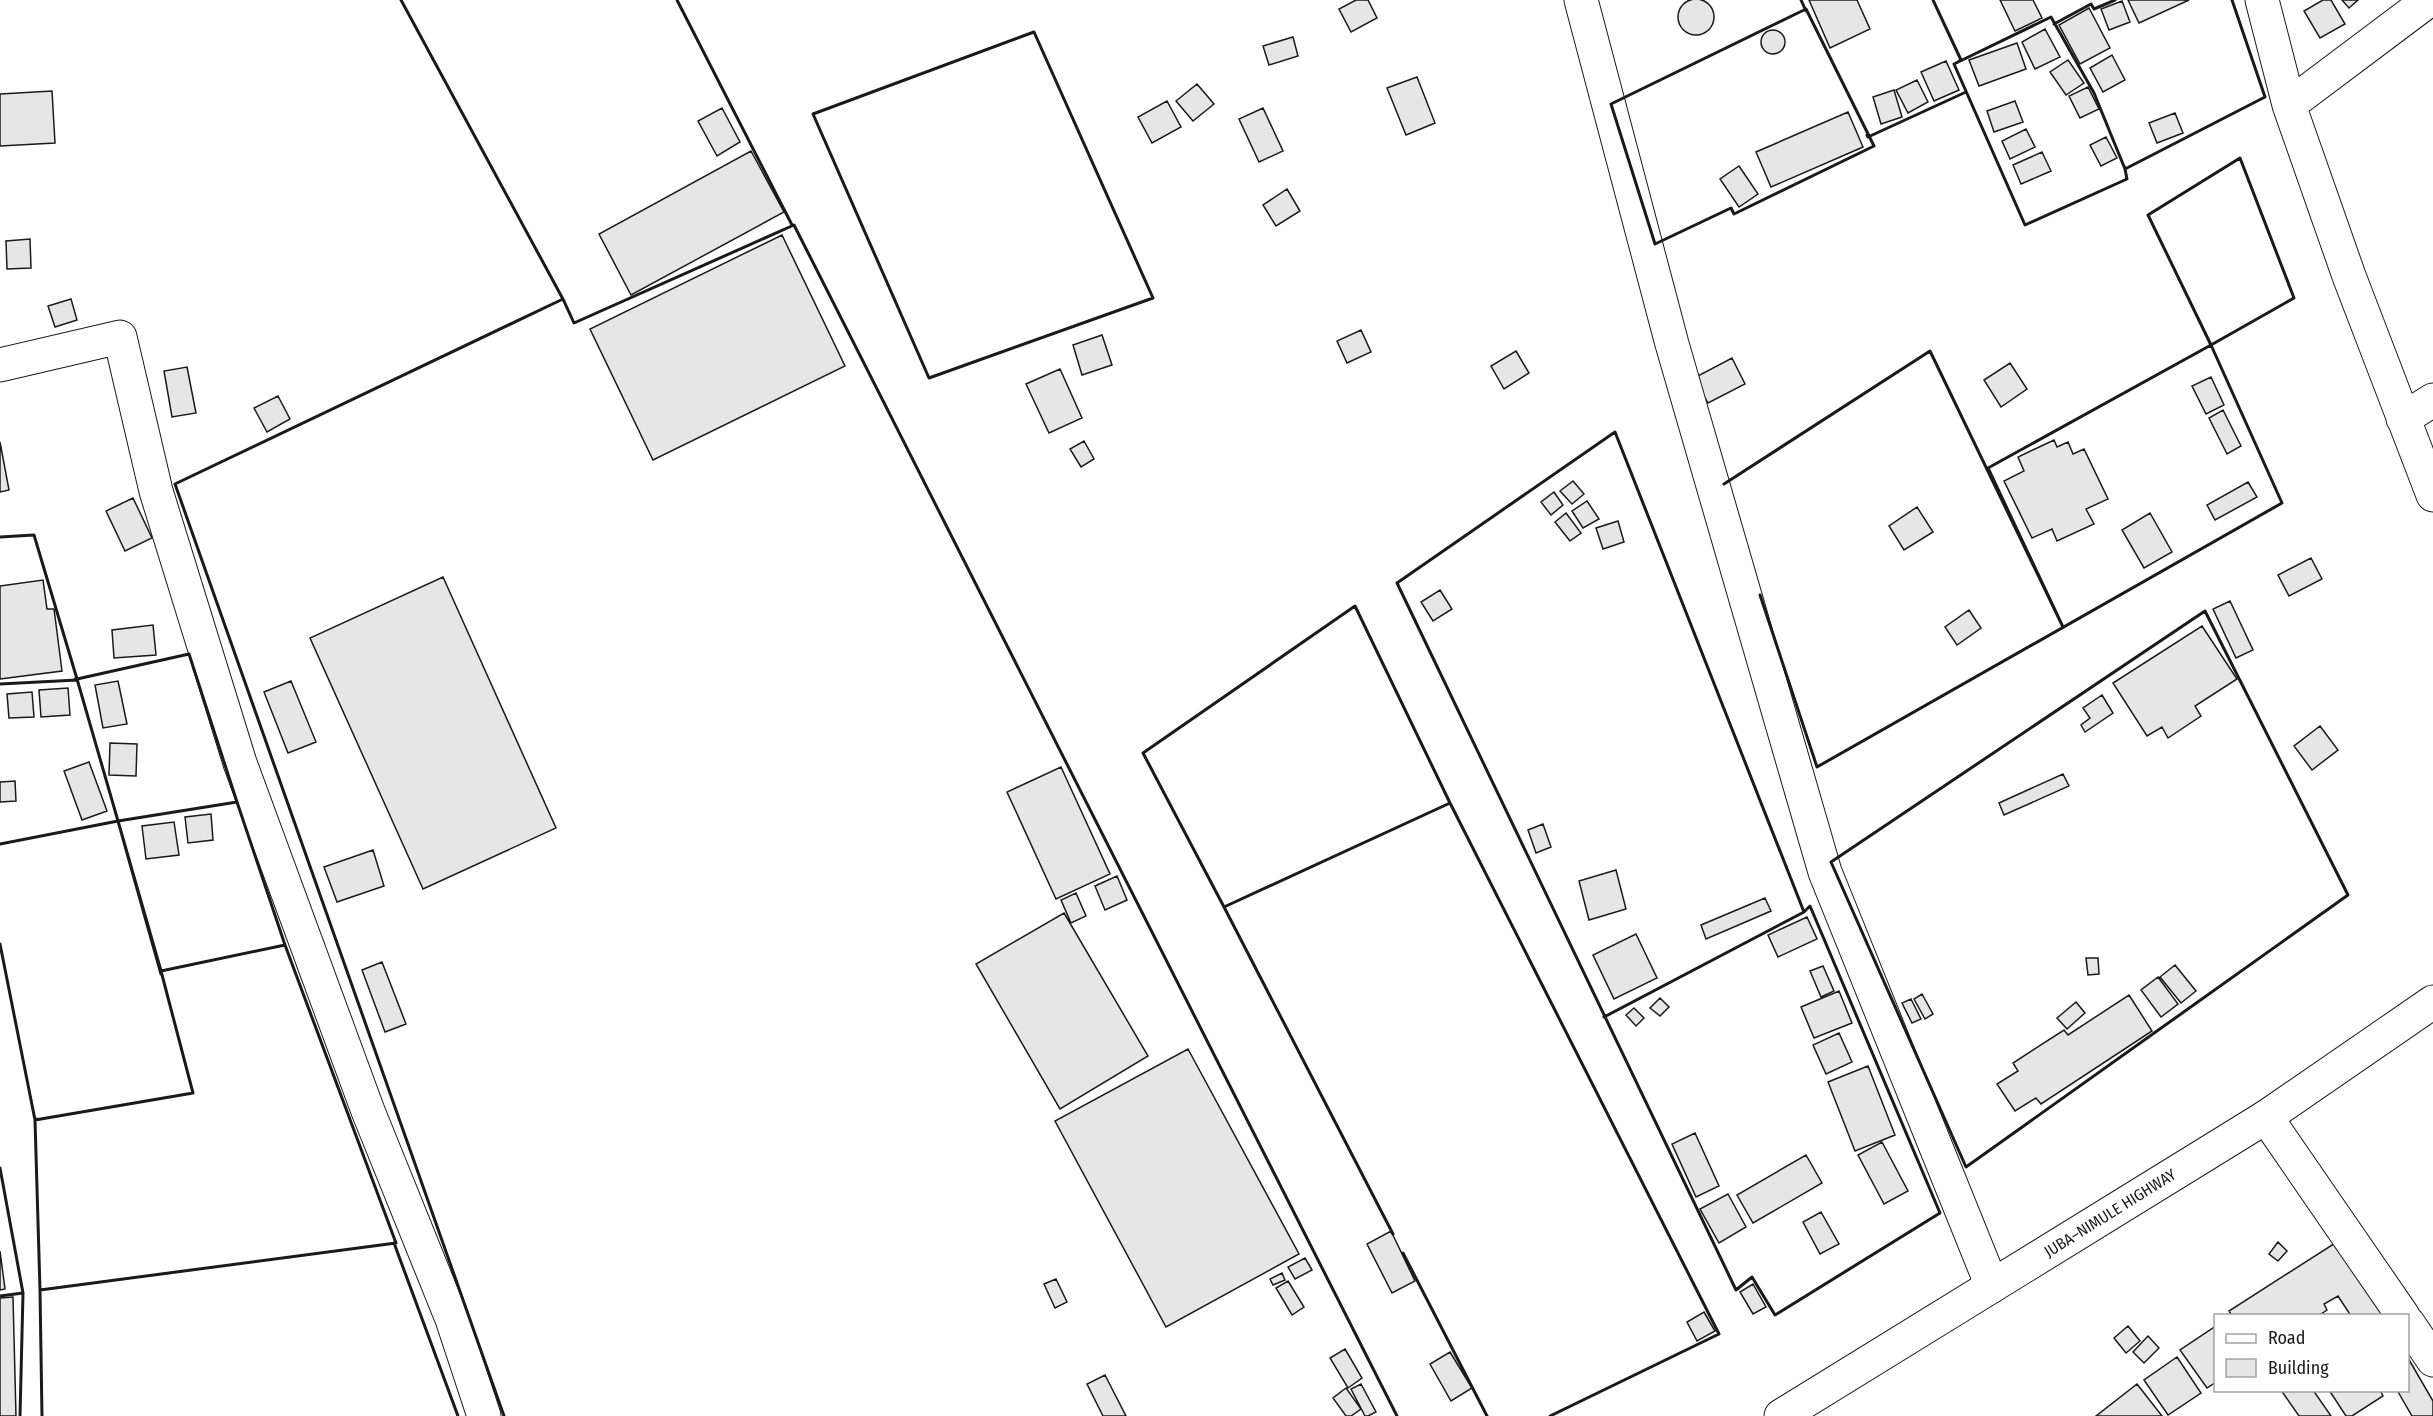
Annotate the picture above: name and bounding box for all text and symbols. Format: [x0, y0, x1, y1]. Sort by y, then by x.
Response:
street label: JUBA–NIMULE HIGHWAY [2041, 1165, 2179, 1261]
legend [2214, 1314, 2409, 1392]
text: Road [2268, 1327, 2305, 1349]
text: Building [2268, 1357, 2329, 1379]

